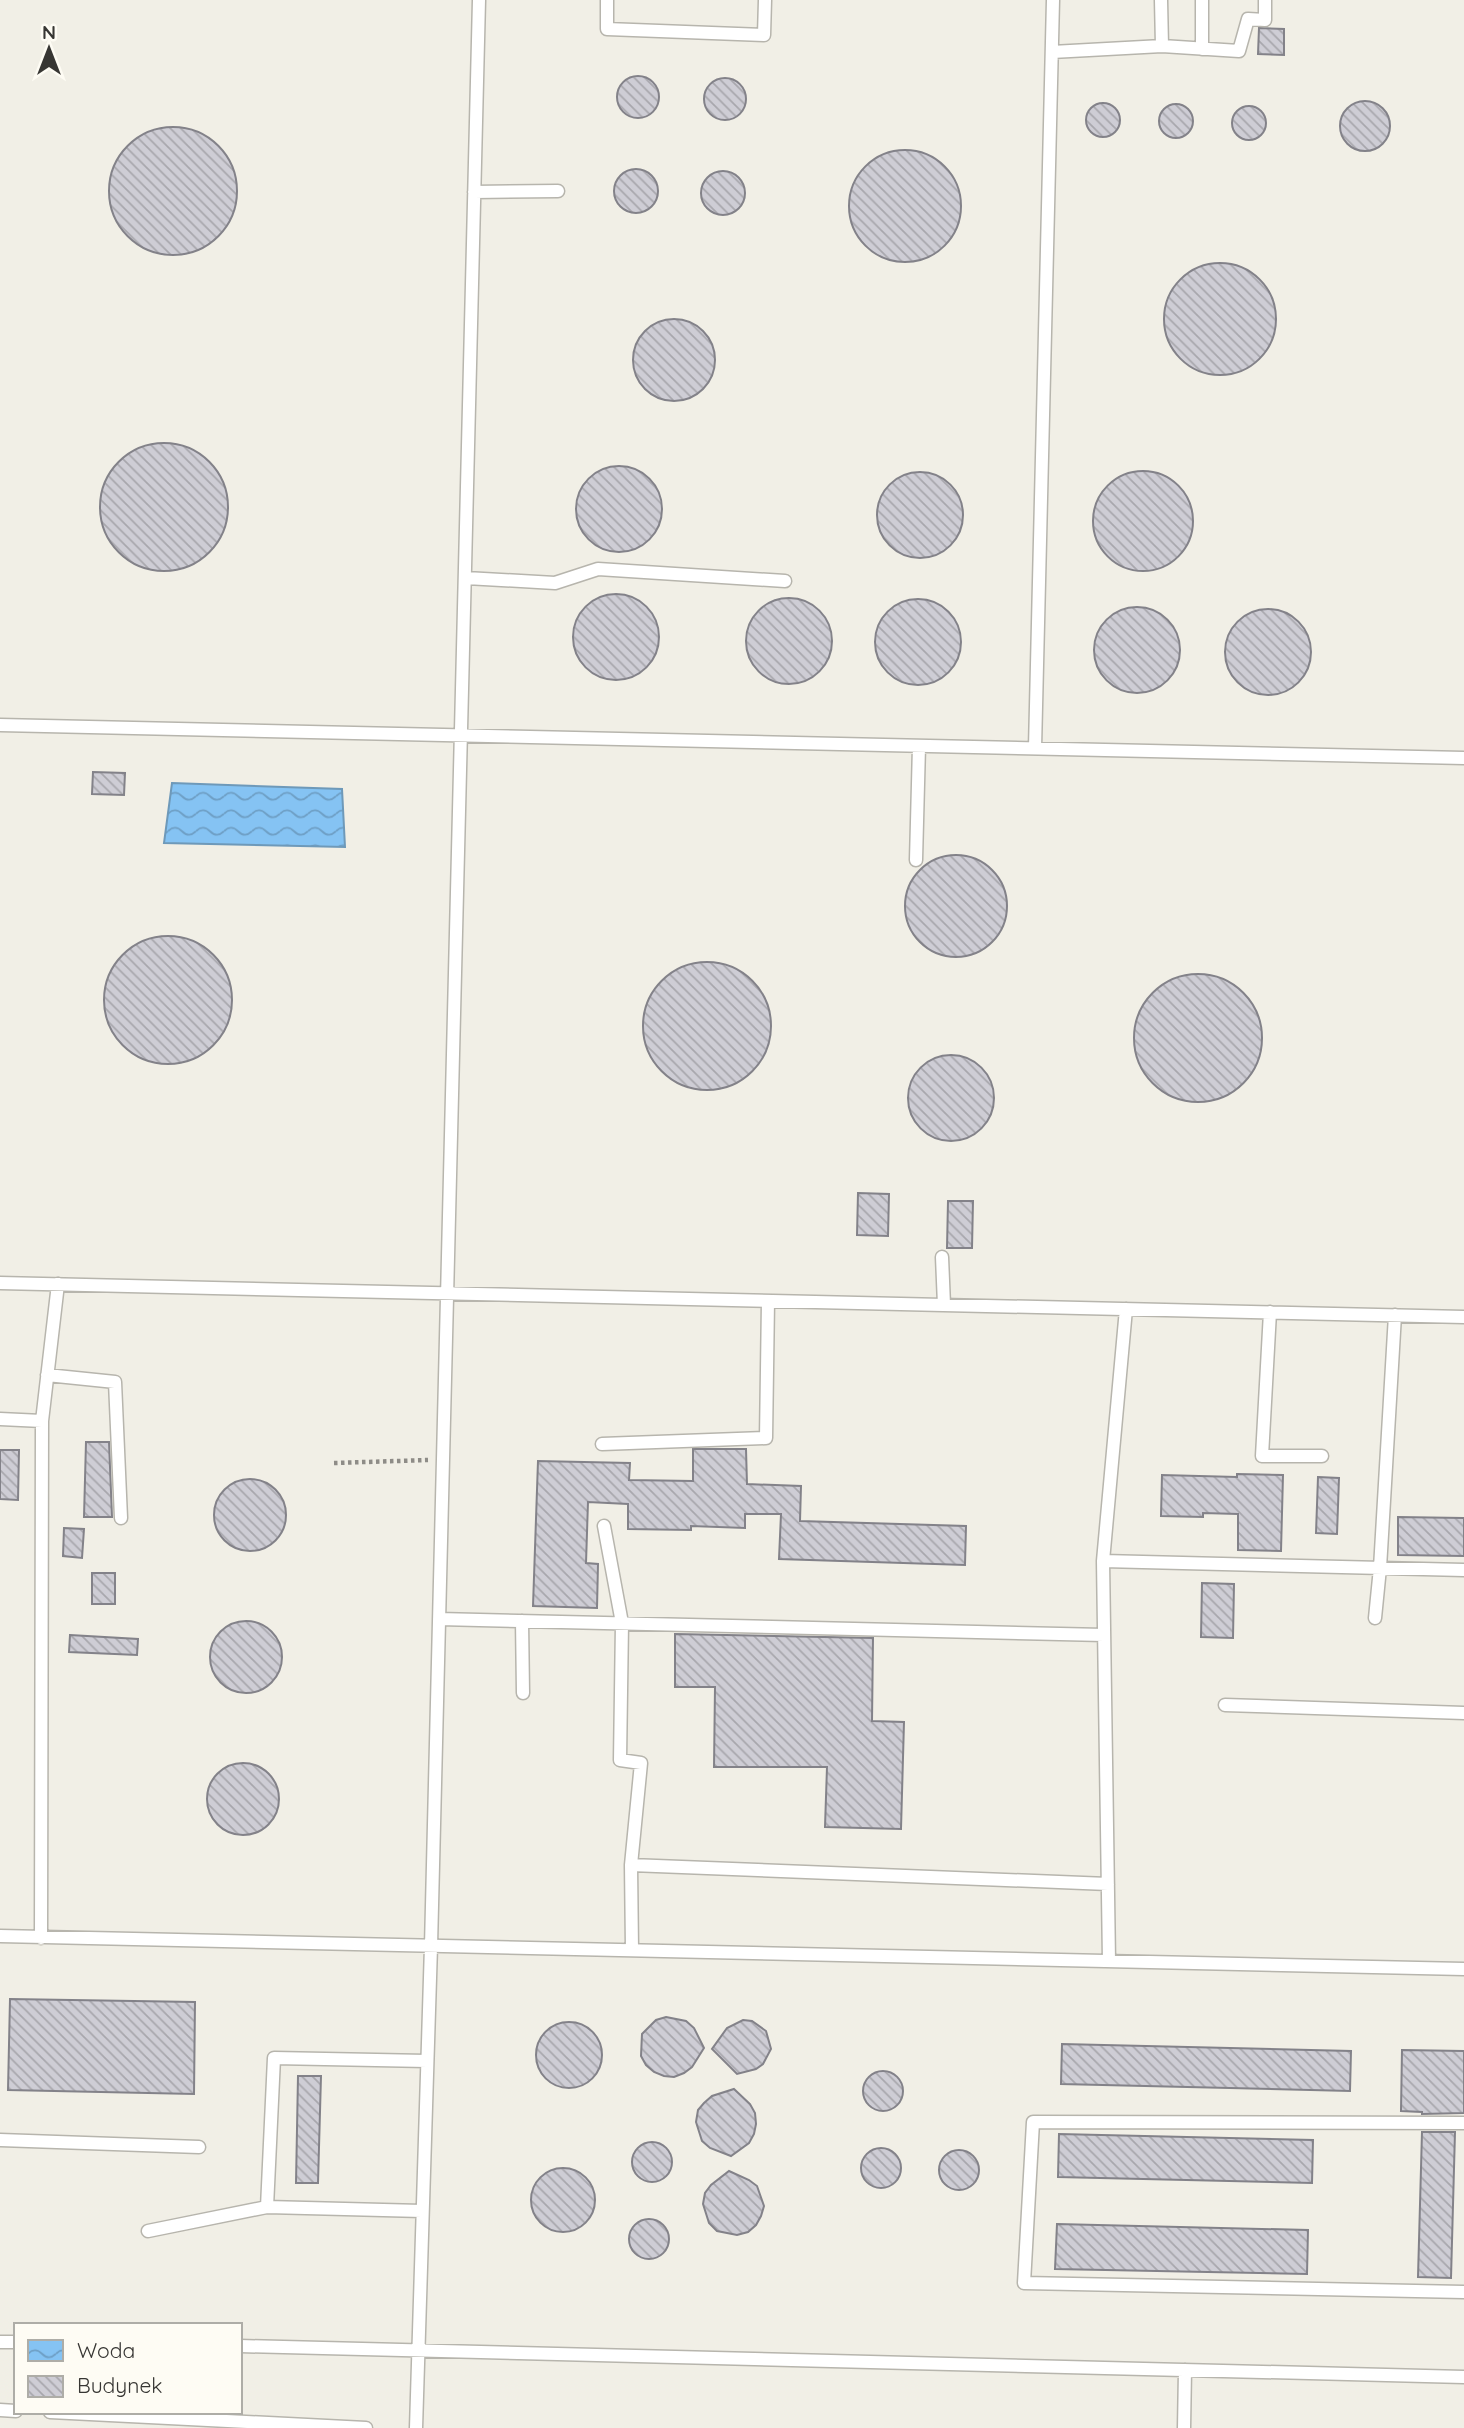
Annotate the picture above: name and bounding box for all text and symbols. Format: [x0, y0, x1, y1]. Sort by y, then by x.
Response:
north arrow [14, 14, 84, 84]
text: N [42, 20, 56, 44]
legend [14, 2323, 242, 2414]
text: Woda [77, 2337, 135, 2363]
text: Budynek [77, 2372, 163, 2398]

